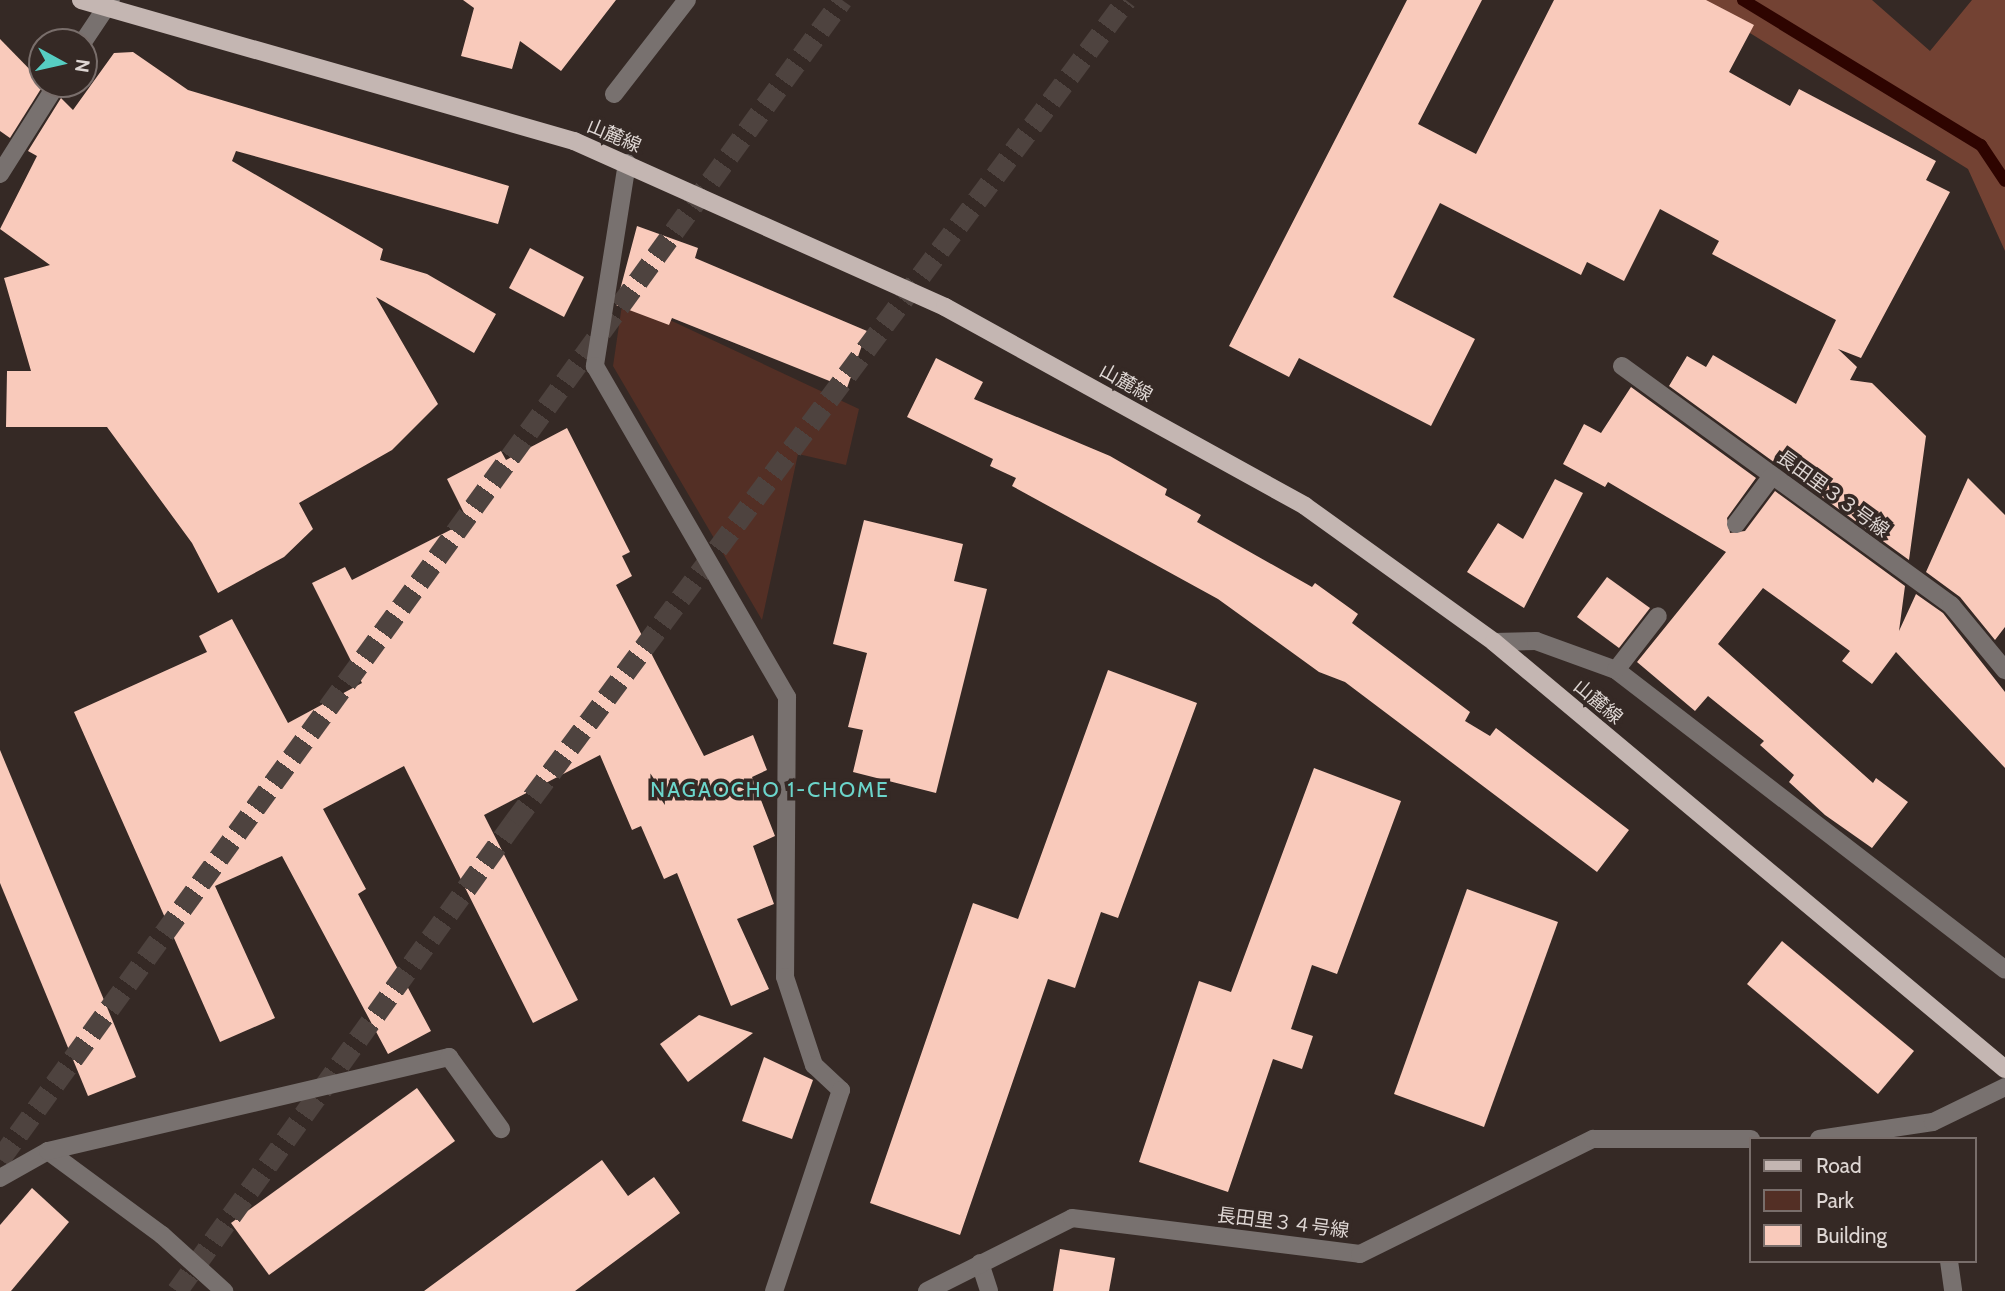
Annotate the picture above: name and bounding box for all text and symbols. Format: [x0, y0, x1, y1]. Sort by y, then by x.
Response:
north arrow [28, 28, 98, 98]
text: N [70, 57, 95, 74]
street label: 山麓線 [583, 114, 645, 158]
street label: 山麓線 [1096, 359, 1156, 407]
street label: 長田里３３号線 [1772, 446, 1894, 542]
street label: 山麓線 [1569, 675, 1627, 729]
district label: NAGAOCHO 1-CHOME [652, 777, 888, 803]
legend [1750, 1137, 1977, 1263]
text: Road [1816, 1153, 1862, 1178]
text: Park [1816, 1188, 1854, 1213]
street label: 長田里３４号線 [1216, 1204, 1350, 1242]
text: Building [1816, 1223, 1887, 1248]

